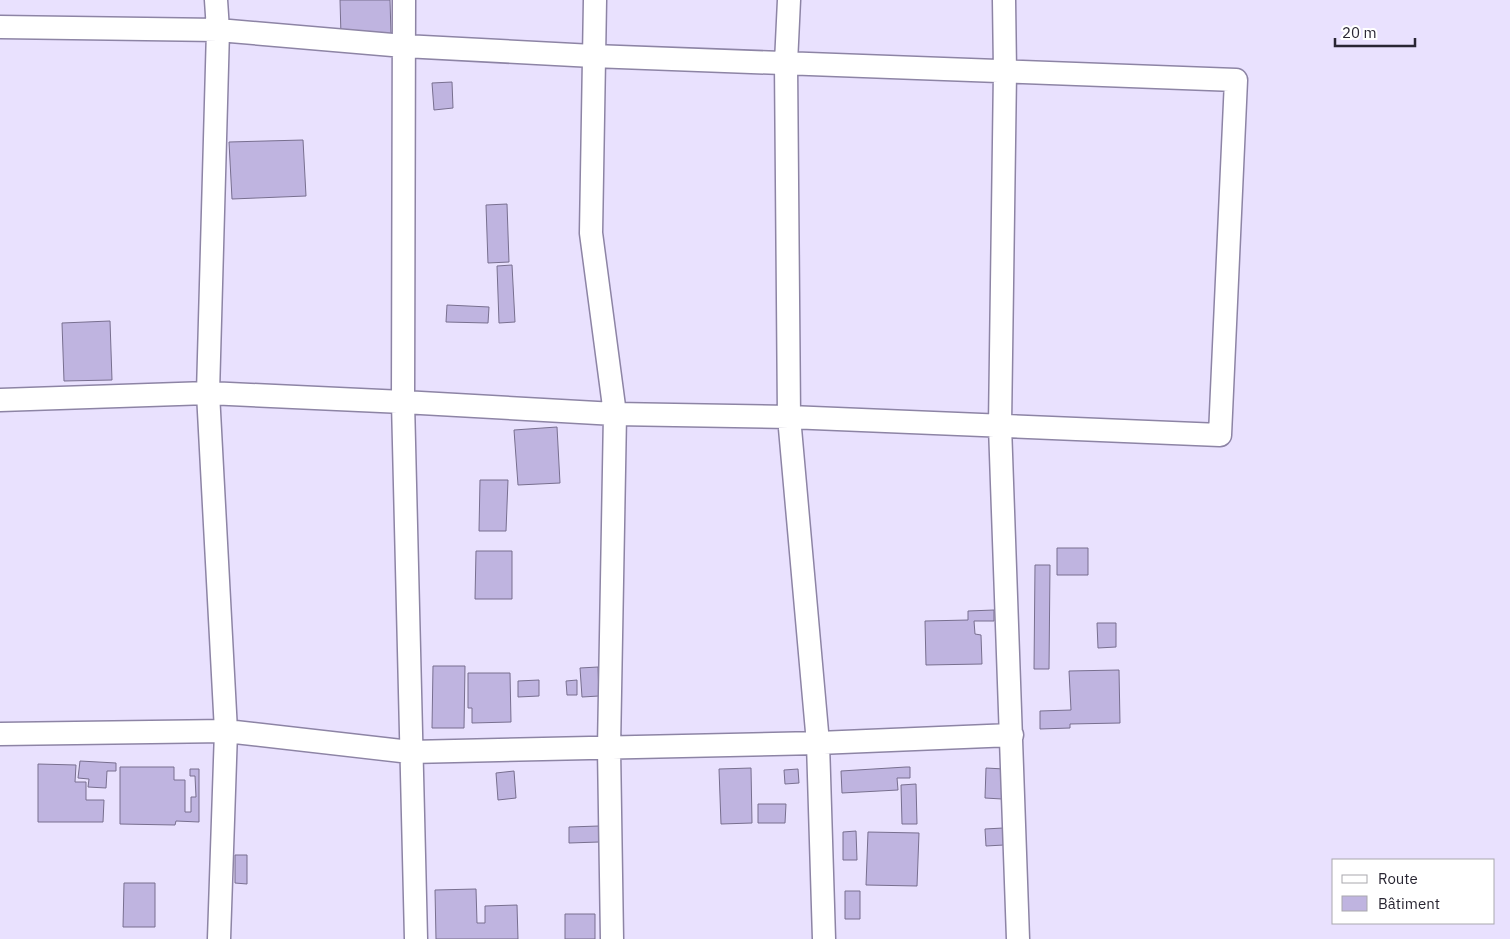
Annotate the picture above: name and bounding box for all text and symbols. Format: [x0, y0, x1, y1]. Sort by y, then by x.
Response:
scale bar [1335, 15, 1415, 47]
text: 20 m [1342, 23, 1377, 42]
legend [1332, 859, 1495, 924]
text: Route [1378, 869, 1418, 888]
text: Bâtiment [1378, 894, 1440, 913]

